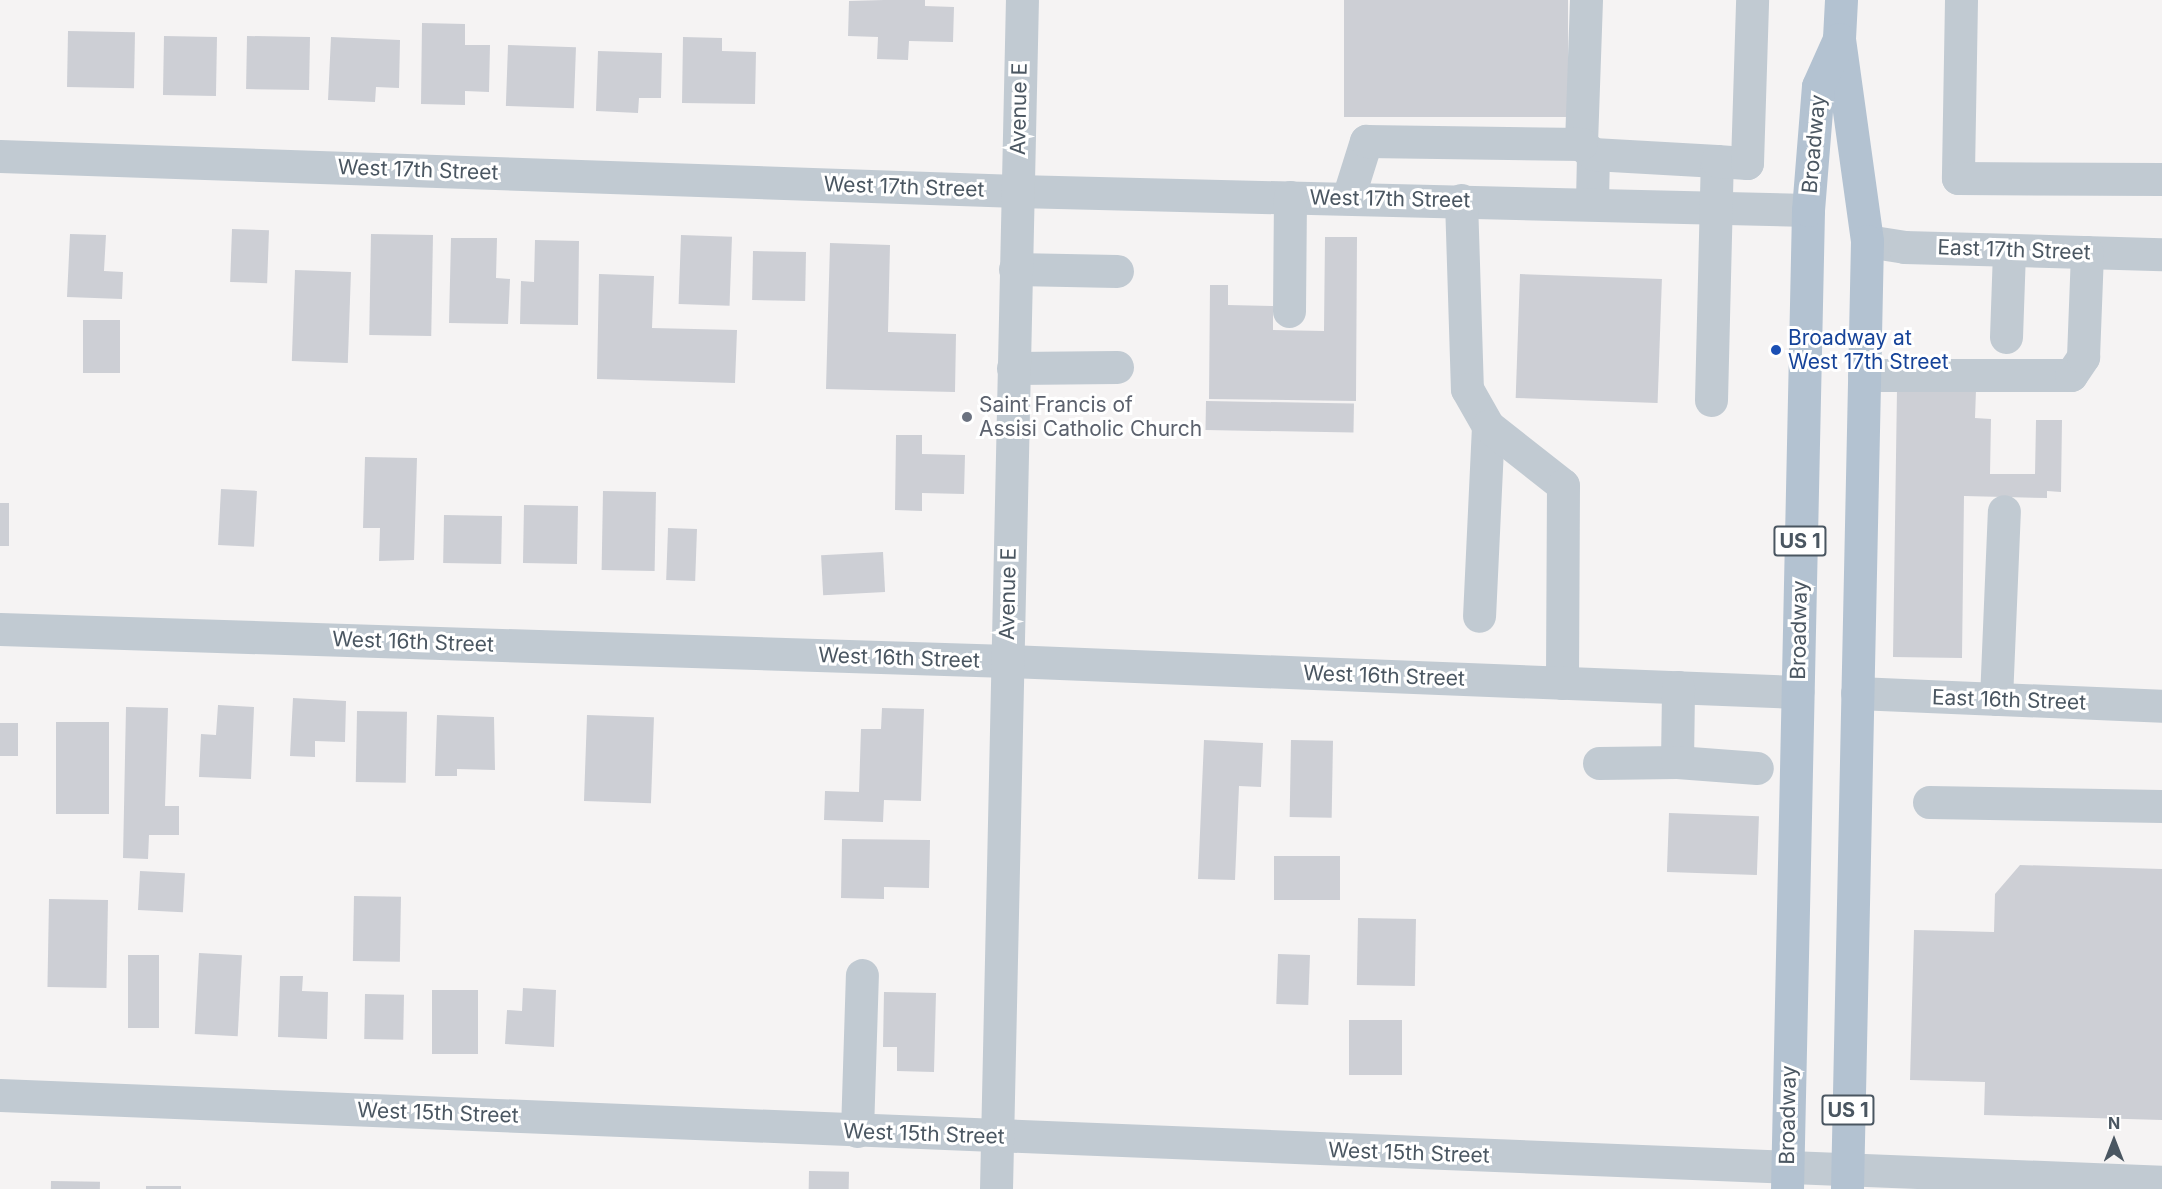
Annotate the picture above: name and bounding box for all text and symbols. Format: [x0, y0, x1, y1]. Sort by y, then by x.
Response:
street label: Avenue E [1006, 63, 1032, 155]
street label: Broadway [1797, 93, 1831, 195]
street label: West 17th Street [337, 155, 499, 185]
street label: West 17th Street [823, 172, 985, 202]
street label: West 17th Street [1309, 185, 1471, 213]
street label: East 17th Street [1937, 235, 2091, 265]
place label: Broadway at West 17th Street [1788, 325, 1949, 375]
marker: Broadway at West 17th Street [1769, 343, 1783, 357]
place label: Saint Francis of Assisi Catholic Church [979, 392, 1202, 442]
marker: Saint Francis of Assisi Catholic Church [960, 410, 974, 424]
road number: US 1 [1773, 524, 1827, 558]
street label: Avenue E [995, 548, 1021, 640]
street label: Broadway [1786, 580, 1812, 680]
street label: West 16th Street [332, 627, 494, 657]
street label: West 16th Street [818, 643, 980, 673]
street label: West 16th Street [1303, 661, 1465, 691]
street label: East 16th Street [1931, 685, 2087, 715]
street label: Broadway [1775, 1065, 1801, 1165]
road number: US 1 [1821, 1093, 1875, 1127]
street label: West 15th Street [357, 1098, 519, 1128]
north arrow [2084, 1111, 2144, 1171]
text: N [2108, 1113, 2120, 1133]
street label: West 15th Street [843, 1119, 1005, 1149]
street label: West 15th Street [1328, 1138, 1490, 1168]

